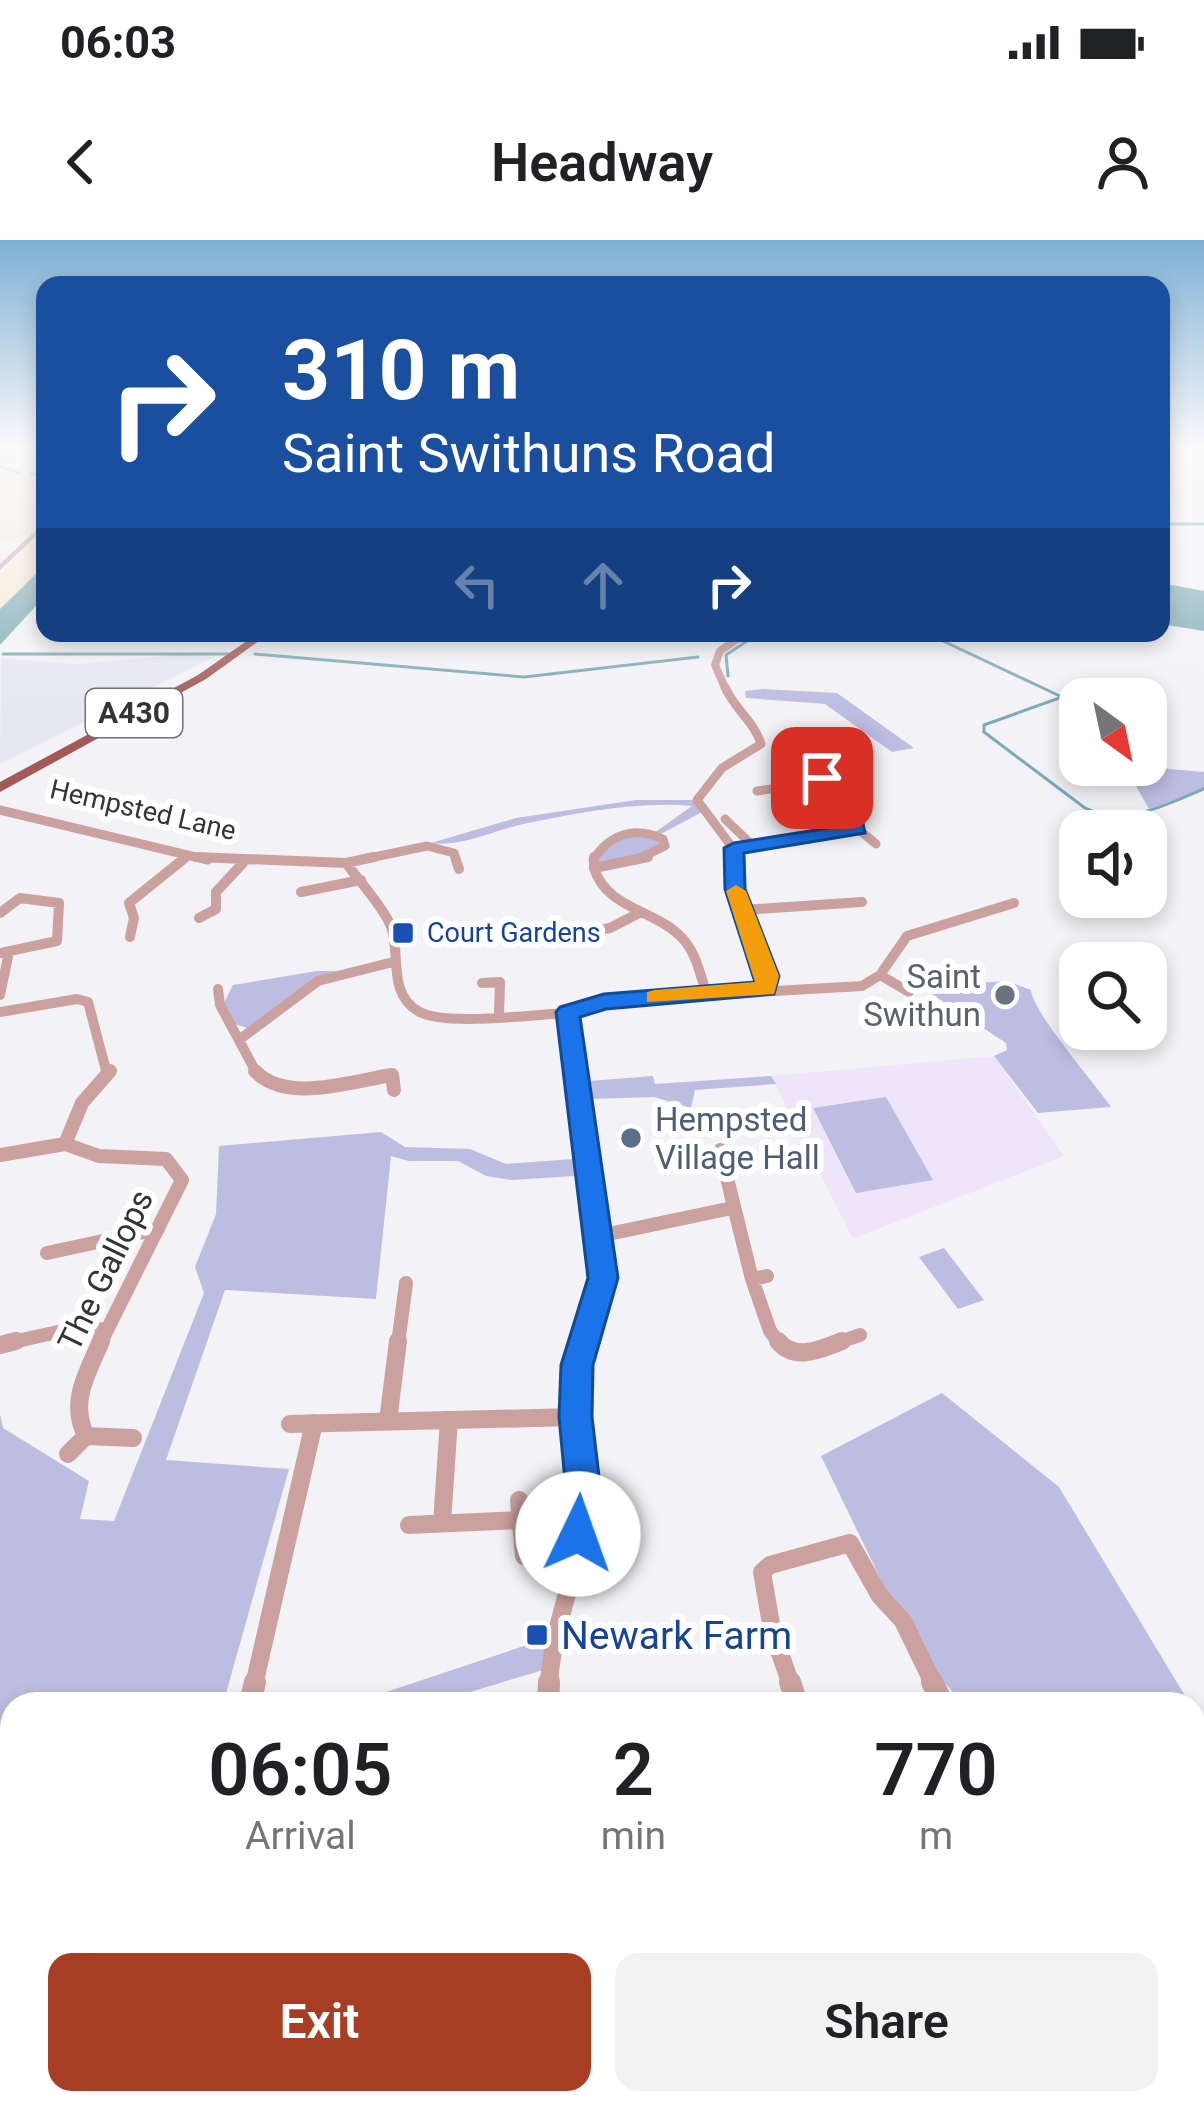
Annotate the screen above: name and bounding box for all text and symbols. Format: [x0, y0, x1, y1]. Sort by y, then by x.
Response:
text: 06:03 [60, 16, 176, 69]
icon: back [48, 129, 114, 195]
icon: person [1090, 129, 1156, 195]
text: Headway [491, 131, 713, 194]
text: 310 m [282, 321, 520, 420]
icon: right [84, 324, 240, 480]
text: Saint Swithuns Road [282, 422, 775, 485]
icon: left [444, 552, 510, 618]
icon: ahead [570, 552, 636, 618]
icon: right [696, 552, 762, 618]
north arrow [1059, 678, 1167, 786]
map controls [1059, 678, 1167, 1050]
road number: A430 [86, 689, 182, 737]
pin [771, 727, 873, 829]
icon: arrive [789, 745, 855, 811]
street label: Hempsted Lane [47, 773, 239, 847]
button: sound [1059, 810, 1167, 918]
place label: Court Gardens [427, 917, 601, 949]
marker: Court Gardens [390, 920, 416, 946]
button: search [1059, 942, 1167, 1050]
place label: Saint Swithun [863, 957, 981, 1034]
marker: Saint Swithun [992, 982, 1018, 1008]
place label: Hempsted Village Hall [655, 1100, 820, 1177]
marker: Hempsted Village Hall [618, 1125, 644, 1151]
street label: The Gallops [50, 1183, 161, 1357]
position arrow [515, 1471, 641, 1597]
place label: Newark Farm [561, 1613, 792, 1659]
marker: Newark Farm [524, 1622, 550, 1648]
text: 06:05 [208, 1728, 392, 1813]
text: 2 [613, 1728, 654, 1813]
text: 770 [874, 1728, 998, 1813]
text: Arrival [245, 1813, 356, 1859]
text: min [601, 1813, 666, 1859]
text: m [919, 1813, 953, 1859]
button: Exit [48, 1953, 591, 2091]
button: Share [615, 1953, 1158, 2091]

